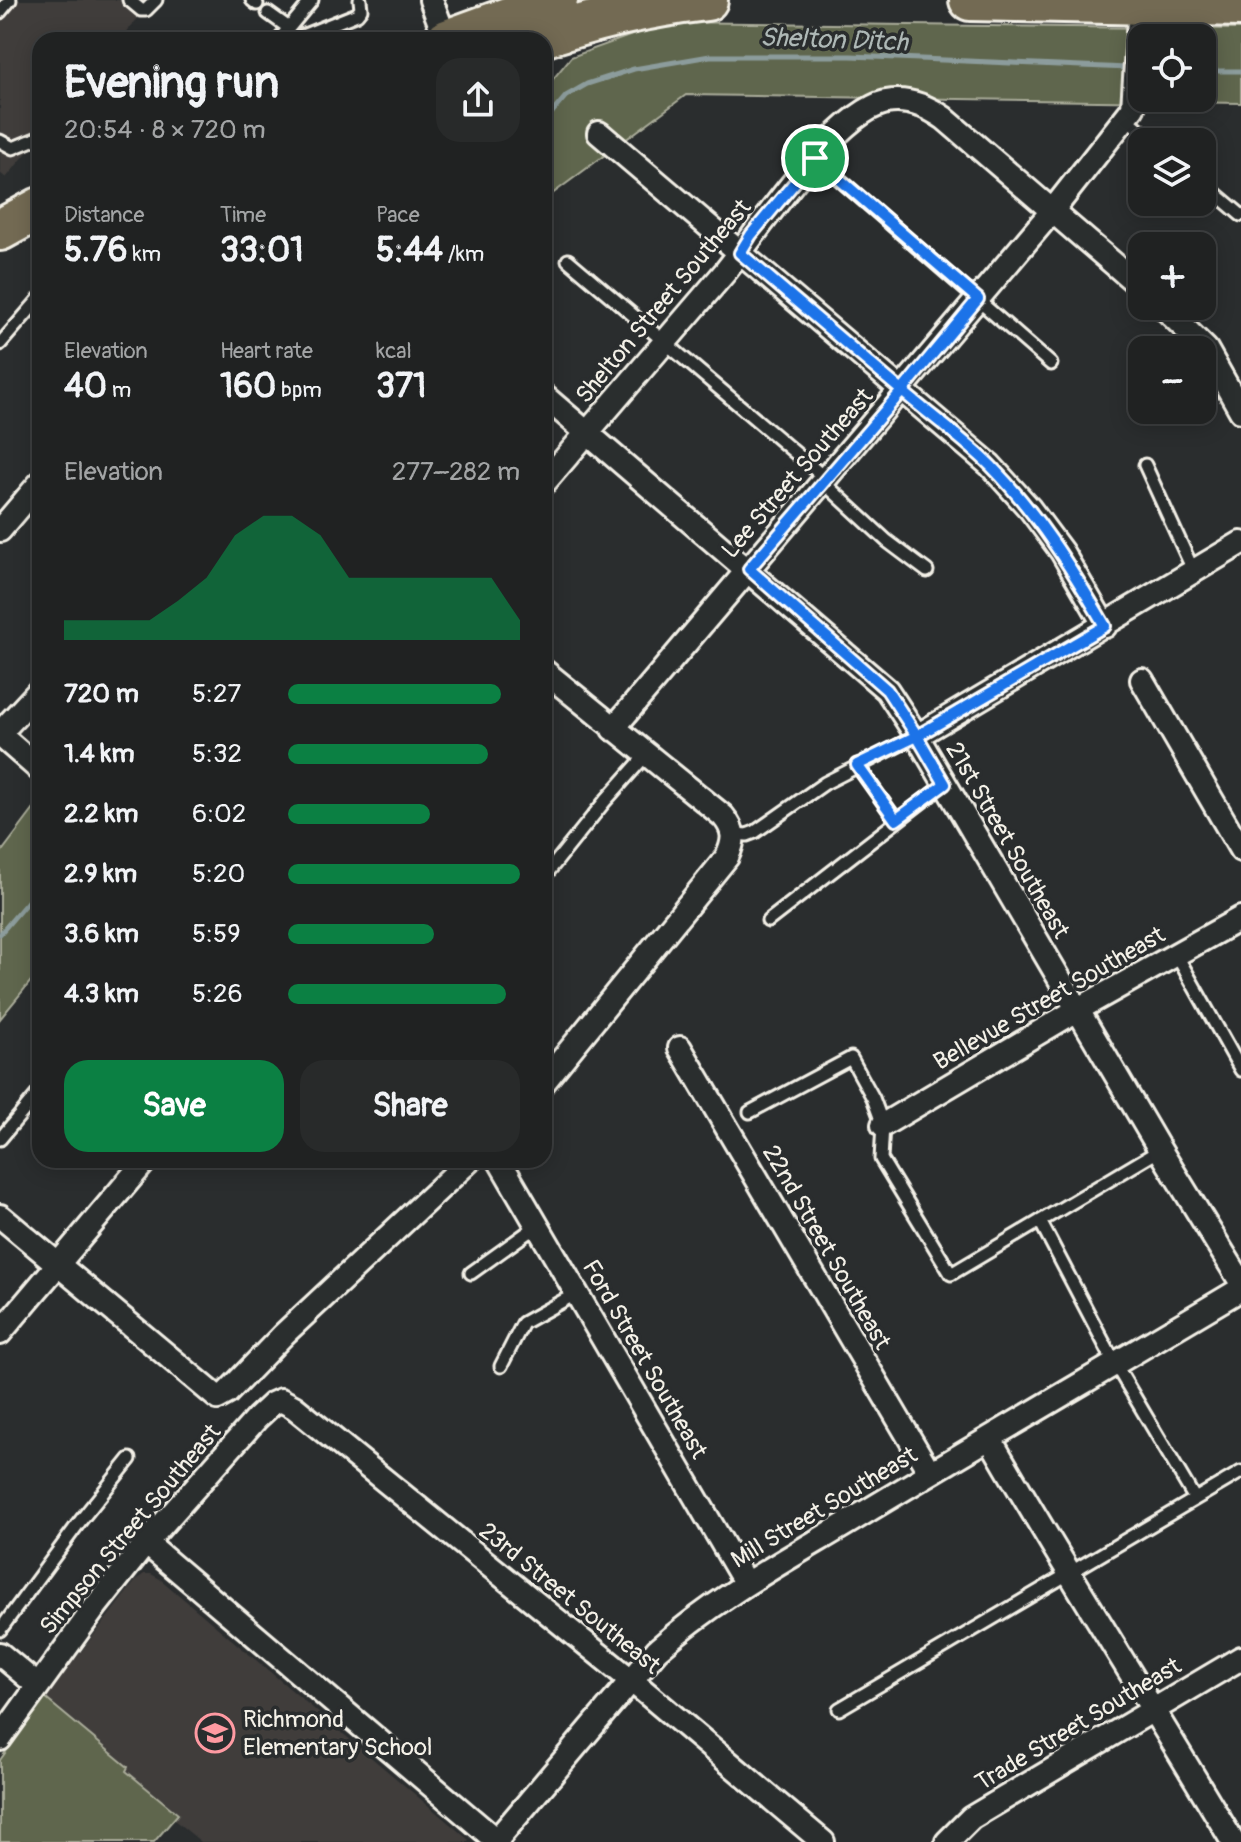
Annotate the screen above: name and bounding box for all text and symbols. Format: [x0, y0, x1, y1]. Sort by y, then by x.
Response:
water label: Shelton Ditch [760, 21, 910, 59]
map controls [1128, 24, 1216, 424]
button: locate [1128, 24, 1216, 112]
text: Evening run [64, 56, 279, 111]
button: share [436, 58, 520, 142]
text: 20:54 · 8 × 720 m [64, 114, 266, 146]
pin [781, 124, 849, 192]
button: layers [1128, 128, 1216, 216]
icon: arrive [793, 136, 837, 180]
street label: Shelton Street Southeast [570, 193, 757, 409]
text: Distance [64, 201, 144, 229]
text: Time [220, 201, 266, 229]
text: Pace [376, 201, 420, 229]
text: 5.76 [64, 229, 128, 272]
text: 33:01 [220, 229, 304, 272]
text: 5:44 [376, 229, 443, 272]
button: + [1128, 232, 1216, 320]
text: km [128, 240, 161, 268]
text: /km [443, 240, 484, 268]
button: − [1128, 336, 1216, 424]
text: Elevation [64, 337, 148, 365]
text: Heart rate [220, 337, 313, 365]
text: kcal [376, 337, 412, 365]
text: 40 [64, 365, 107, 408]
text: 160 [220, 365, 276, 408]
text: 371 [376, 365, 426, 408]
text: m [107, 376, 131, 404]
text: bpm [276, 376, 322, 404]
street label: Lee Street Southeast [716, 382, 879, 564]
text: Elevation [64, 456, 163, 488]
text: 277–282 m [392, 456, 520, 488]
text: 720 m [64, 678, 139, 710]
text: 5:27 [192, 678, 241, 710]
street label: 21st Street Southeast [940, 737, 1076, 944]
text: 1.4 km [64, 738, 135, 770]
text: 5:32 [192, 738, 242, 770]
text: 2.2 km [64, 798, 138, 830]
text: 6:02 [192, 798, 246, 830]
text: 2.9 km [64, 858, 137, 890]
text: 5:20 [192, 858, 245, 890]
text: 3.6 km [64, 918, 139, 950]
text: 5:59 [192, 918, 241, 950]
street label: Bellevue Street Southeast [928, 920, 1170, 1077]
text: 4.3 km [64, 978, 139, 1010]
text: 5:26 [192, 978, 243, 1010]
button: Save [64, 1060, 284, 1152]
button: Share [300, 1060, 520, 1152]
street label: 22nd Street Southeast [756, 1140, 897, 1355]
street label: Ford Street Southeast [576, 1255, 713, 1464]
street label: Simpson Street Southeast [34, 1418, 227, 1641]
street label: Mill Street Southeast [726, 1440, 923, 1574]
street label: 23rd Street Southeast [473, 1516, 666, 1681]
street label: Trade Street Southeast [970, 1651, 1187, 1797]
place label: Richmond Elementary School [243, 1705, 433, 1762]
school or university icon: Richmond Elementary School [194, 1712, 236, 1754]

